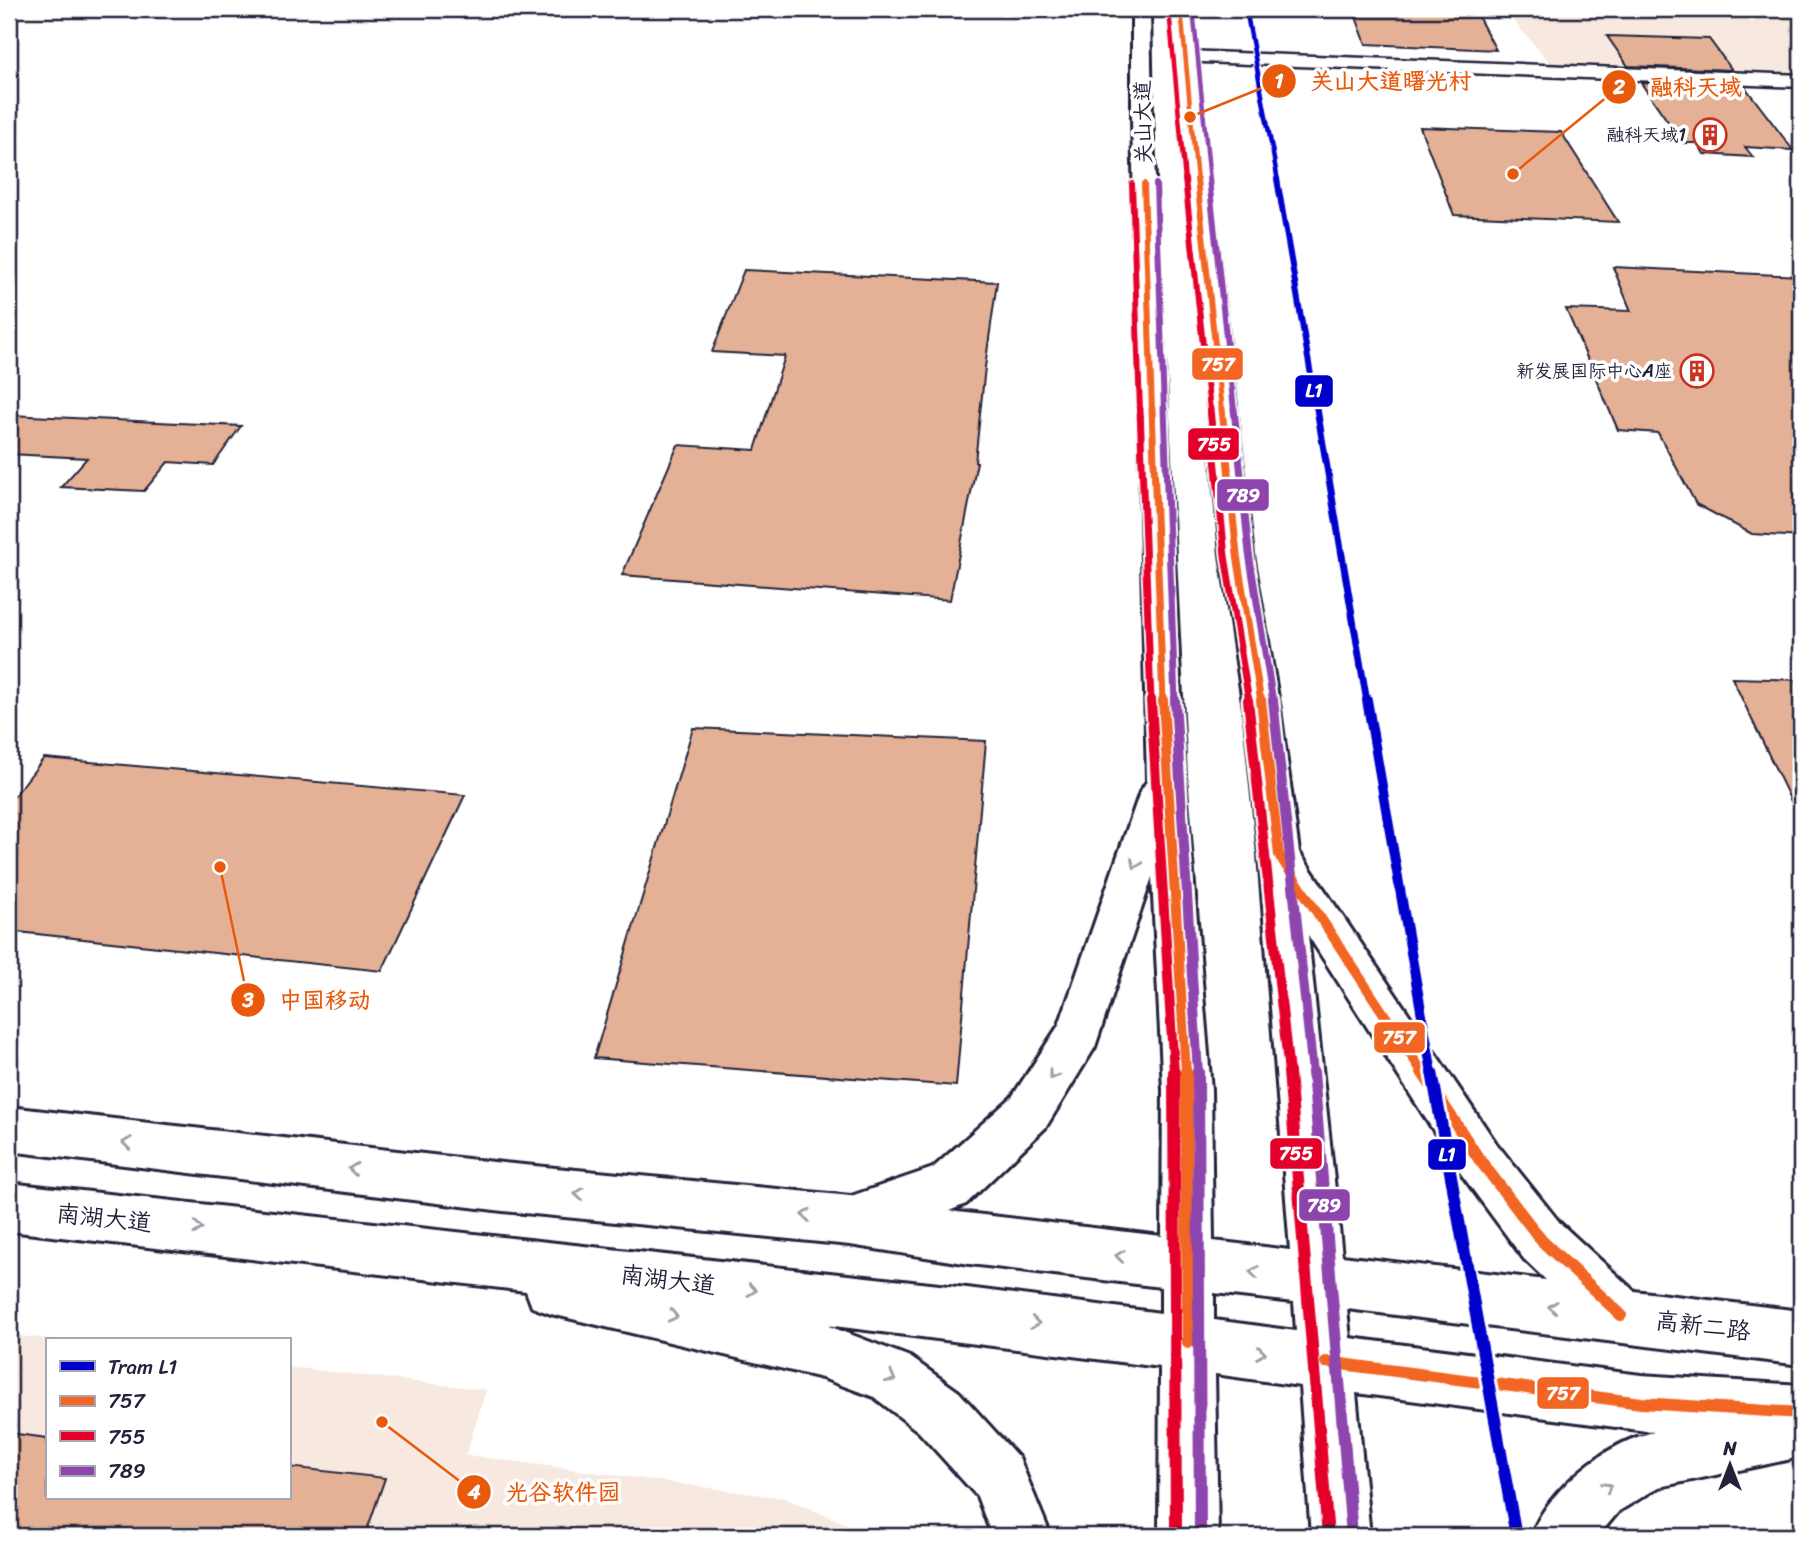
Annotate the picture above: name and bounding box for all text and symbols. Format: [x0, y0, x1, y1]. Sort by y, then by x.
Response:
callout: 关山大道曙光村 [1262, 59, 1486, 103]
text: 关山大道曙光村 [1311, 61, 1472, 102]
text: 1 [1274, 62, 1284, 100]
callout: 融科天域 [1601, 65, 1756, 109]
text: 融科天域 [1650, 67, 1742, 108]
text: 2 [1612, 68, 1625, 106]
street label: 关山大道 [1123, 80, 1163, 164]
building icon: 融科天域1 [1691, 116, 1729, 154]
place label: 融科天域1 [1606, 119, 1686, 151]
line badge: 757 [1191, 347, 1244, 381]
text: 757 [1201, 348, 1237, 381]
building icon: 新发展国际中心A座 [1678, 352, 1716, 390]
place label: 新发展国际中心A座 [1516, 355, 1672, 387]
line badge: L1 [1294, 374, 1334, 408]
text: L1 [1306, 374, 1322, 407]
line badge: 755 [1187, 427, 1240, 461]
text: 755 [1197, 428, 1231, 461]
line badge: 789 [1216, 478, 1270, 512]
text: 789 [1226, 479, 1260, 512]
one-way arrow [1130, 858, 1144, 870]
callout: 中国移动 [230, 978, 385, 1022]
text: 中国移动 [279, 980, 371, 1021]
text: 3 [241, 981, 254, 1019]
line badge: 757 [1373, 1021, 1426, 1054]
text: 757 [1382, 1021, 1418, 1054]
one-way arrow [1048, 1067, 1061, 1080]
one-way arrow [121, 1136, 132, 1151]
line badge: 755 [1269, 1137, 1323, 1170]
text: 755 [1279, 1137, 1313, 1170]
line badge: L1 [1427, 1138, 1467, 1171]
text: L1 [1439, 1138, 1455, 1171]
one-way arrow [347, 1162, 359, 1177]
one-way arrow [573, 1187, 584, 1202]
line badge: 789 [1298, 1188, 1351, 1222]
text: 789 [1307, 1189, 1341, 1222]
street label: 南湖大道 [54, 1192, 154, 1244]
one-way arrow [800, 1208, 811, 1223]
one-way arrow [193, 1220, 204, 1235]
one-way arrow [1114, 1249, 1125, 1264]
street label: 南湖大道 [618, 1253, 718, 1307]
one-way arrow [1249, 1264, 1260, 1279]
one-way arrow [746, 1283, 758, 1298]
one-way arrow [1548, 1299, 1559, 1314]
street label: 高新二路 [1653, 1299, 1753, 1353]
one-way arrow [667, 1308, 679, 1323]
one-way arrow [1029, 1316, 1041, 1331]
legend [46, 1338, 290, 1500]
one-way arrow [1255, 1345, 1267, 1360]
text: Tram L1 [108, 1348, 177, 1386]
one-way arrow [884, 1370, 897, 1383]
line badge: 757 [1536, 1376, 1590, 1410]
text: 757 [1546, 1377, 1582, 1410]
text: 757 [108, 1382, 147, 1420]
text: 755 [108, 1418, 146, 1456]
north arrow [1694, 1430, 1764, 1500]
text: N [1722, 1432, 1737, 1465]
text: 789 [108, 1452, 146, 1490]
callout: 光谷软件园 [457, 1470, 635, 1514]
text: 光谷软件园 [506, 1472, 621, 1513]
text: 4 [466, 1473, 481, 1511]
one-way arrow [1599, 1482, 1612, 1495]

